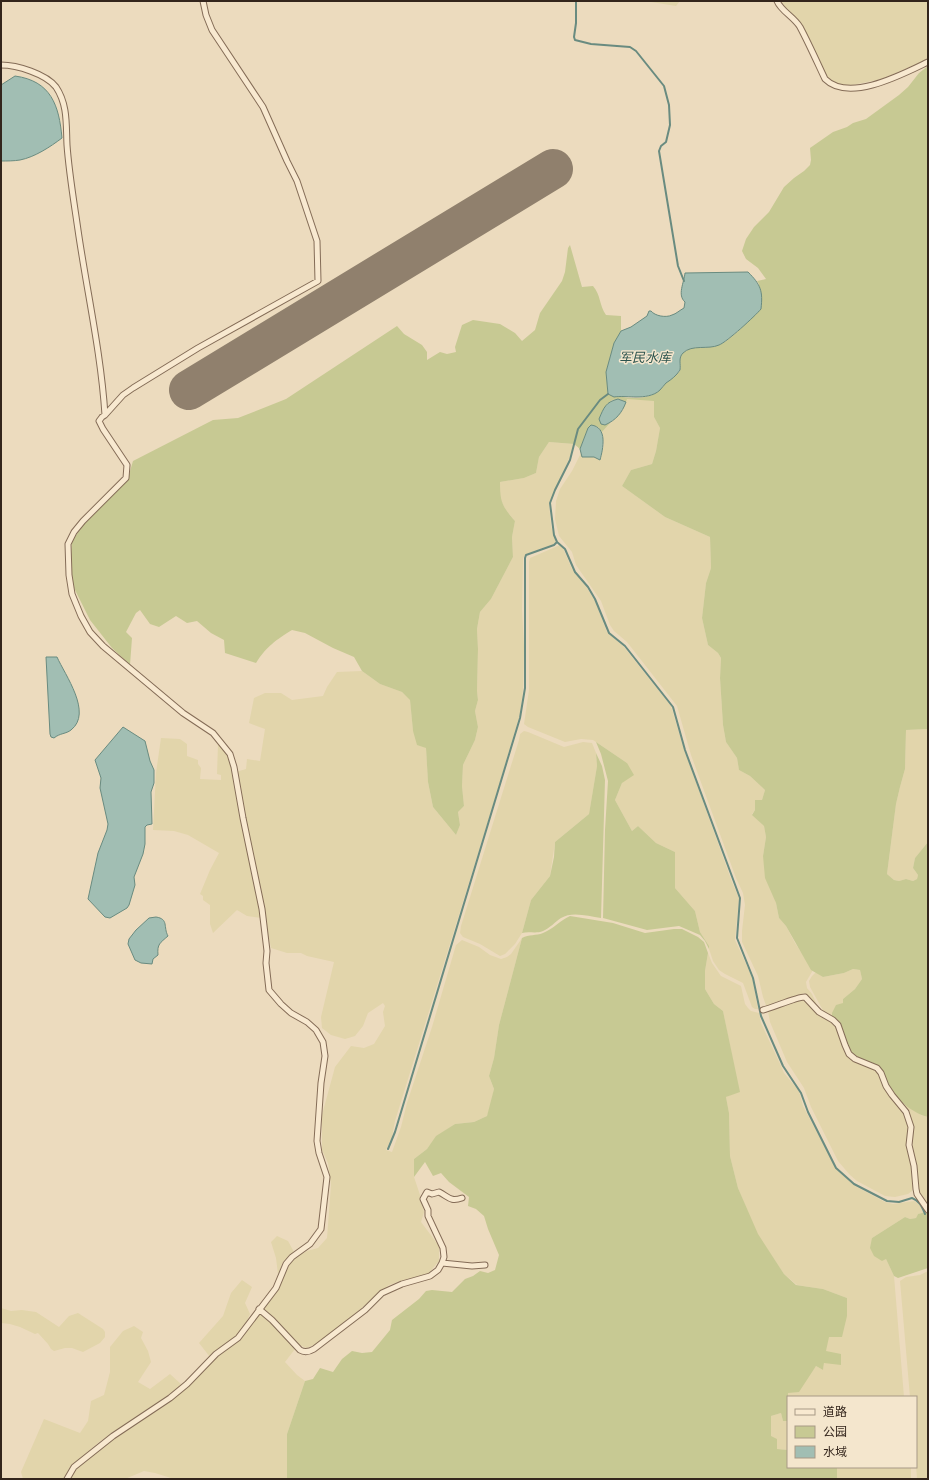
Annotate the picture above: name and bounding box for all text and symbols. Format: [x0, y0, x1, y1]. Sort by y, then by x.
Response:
water label: 军民水库 [619, 348, 673, 366]
legend [787, 1396, 917, 1468]
text: 道路 [823, 1404, 847, 1419]
text: 公园 [823, 1424, 847, 1439]
text: 水域 [823, 1444, 847, 1459]

